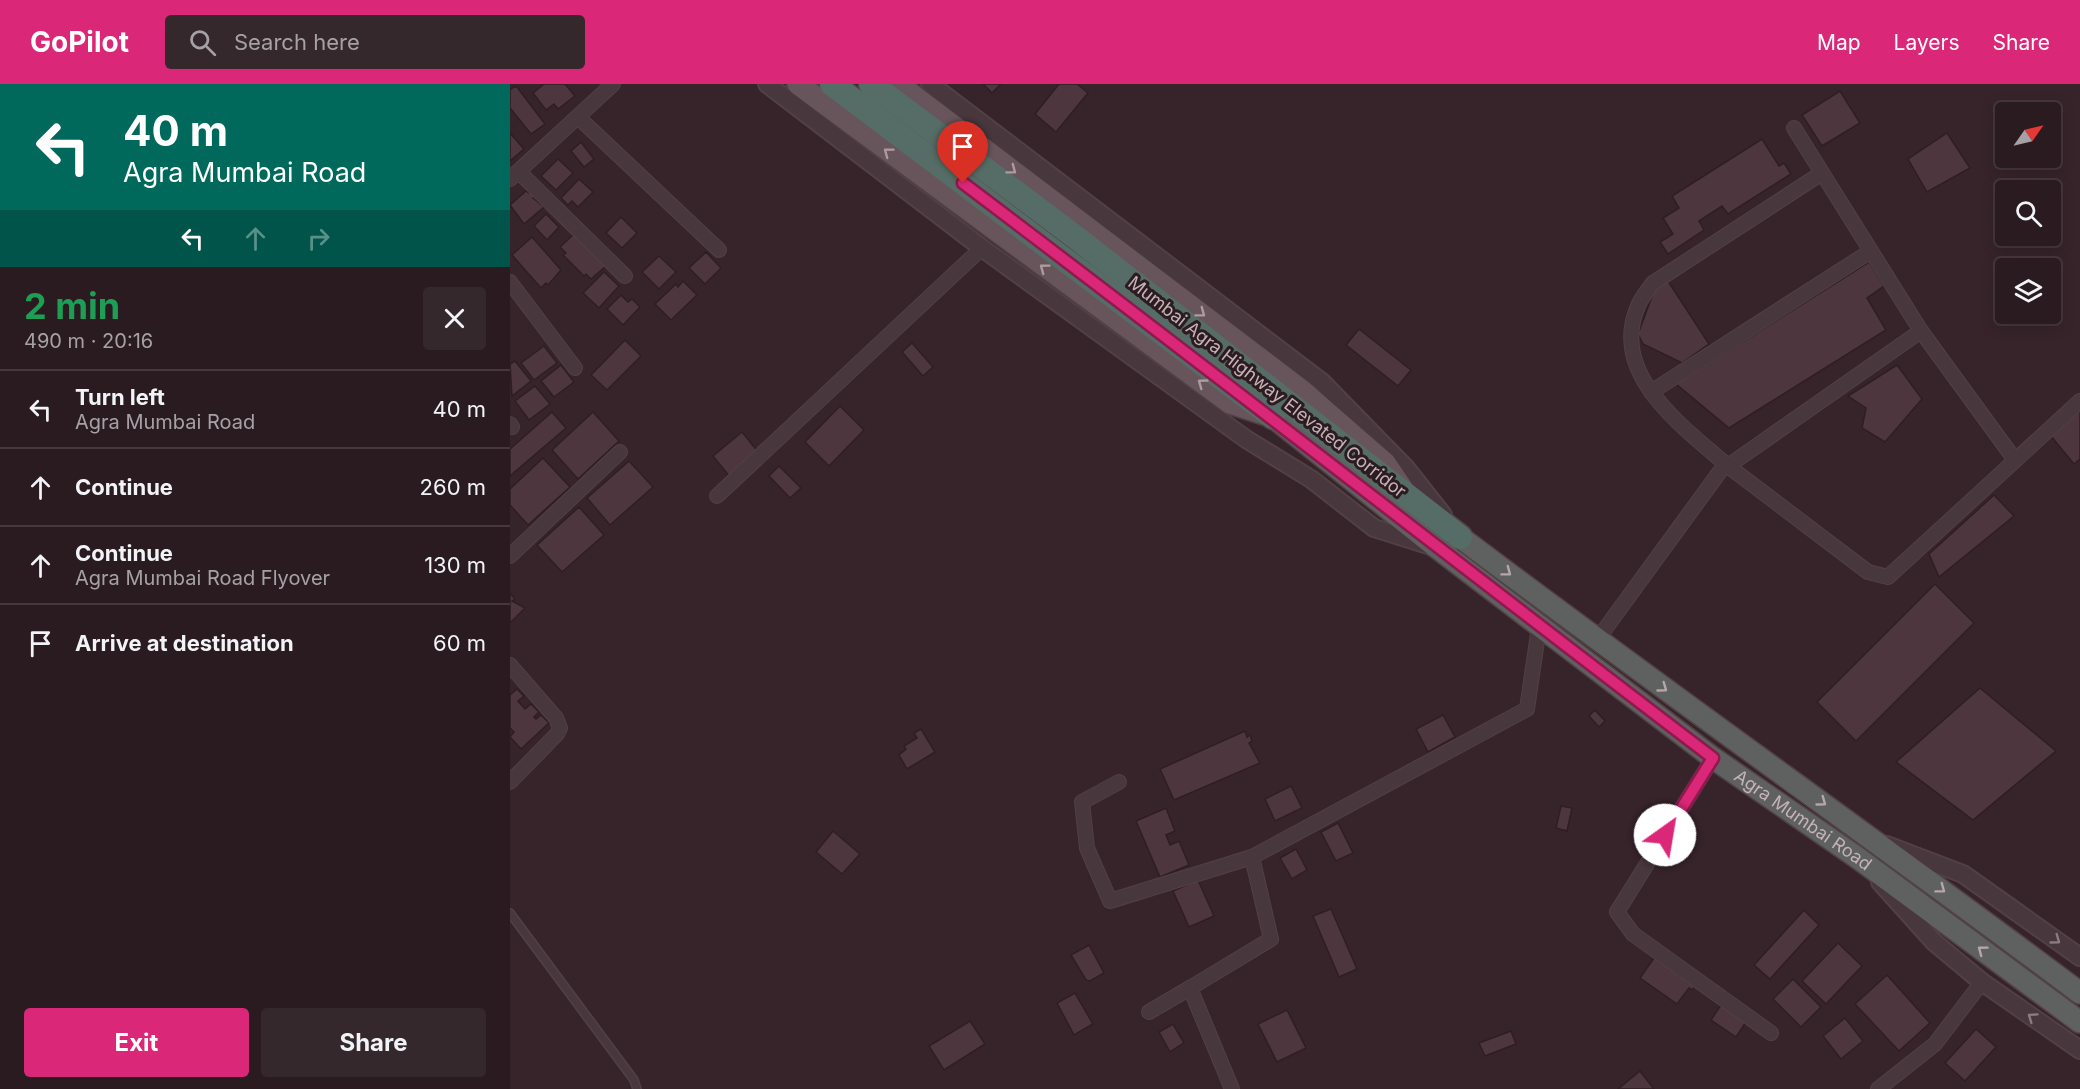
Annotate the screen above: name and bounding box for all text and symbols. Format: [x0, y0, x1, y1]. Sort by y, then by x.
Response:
search box [165, 15, 585, 69]
text: GoPilot [30, 25, 129, 59]
icon: search [186, 26, 219, 59]
text: Search here [234, 29, 360, 55]
text: Map [1817, 30, 1861, 55]
text: Layers [1894, 30, 1960, 55]
text: Share [1993, 30, 2050, 55]
north arrow [1995, 102, 2061, 168]
map controls [1995, 102, 2061, 324]
text: 40 m [123, 105, 228, 156]
icon: left [24, 108, 102, 186]
pin [937, 121, 988, 183]
icon: arrive [946, 130, 979, 163]
one-way arrow [884, 148, 895, 159]
text: Agra Mumbai Road [123, 156, 366, 189]
one-way arrow [1005, 163, 1016, 174]
button: search [1995, 180, 2061, 246]
icon: left [176, 222, 209, 255]
icon: ahead [239, 222, 272, 255]
icon: right [302, 222, 335, 255]
button: layers [1995, 258, 2061, 324]
one-way arrow [1040, 265, 1051, 276]
street label: Mumbai Agra Highway Elevated Corridor [1124, 272, 1411, 502]
text: 2 min [24, 284, 120, 328]
button: close [423, 287, 486, 350]
one-way arrow [1194, 306, 1205, 317]
text: 490 m · 20:16 [24, 329, 153, 353]
one-way arrow [1198, 379, 1209, 390]
text: Turn left [75, 384, 165, 410]
icon: left [24, 393, 57, 426]
text: 40 m [432, 396, 486, 422]
text: Agra Mumbai Road [75, 410, 255, 434]
icon: ahead [24, 471, 57, 504]
text: Continue [75, 474, 173, 500]
text: 260 m [420, 474, 486, 500]
text: Continue [75, 540, 173, 566]
icon: ahead [24, 549, 57, 582]
text: 130 m [424, 552, 486, 578]
one-way arrow [1500, 565, 1511, 576]
text: Agra Mumbai Road Flyover [75, 566, 330, 590]
icon: arrive [24, 627, 57, 660]
text: Arrive at destination [75, 630, 294, 656]
text: 60 m [433, 630, 486, 656]
one-way arrow [1657, 681, 1668, 692]
street label: Agra Mumbai Road [1730, 765, 1876, 875]
one-way arrow [1815, 794, 1826, 805]
position arrow [1633, 803, 1697, 867]
one-way arrow [1934, 882, 1945, 893]
one-way arrow [2049, 933, 2060, 944]
one-way arrow [1978, 946, 1989, 957]
button: Exit [24, 1008, 249, 1077]
button: Share [261, 1008, 486, 1077]
one-way arrow [2028, 1013, 2039, 1024]

